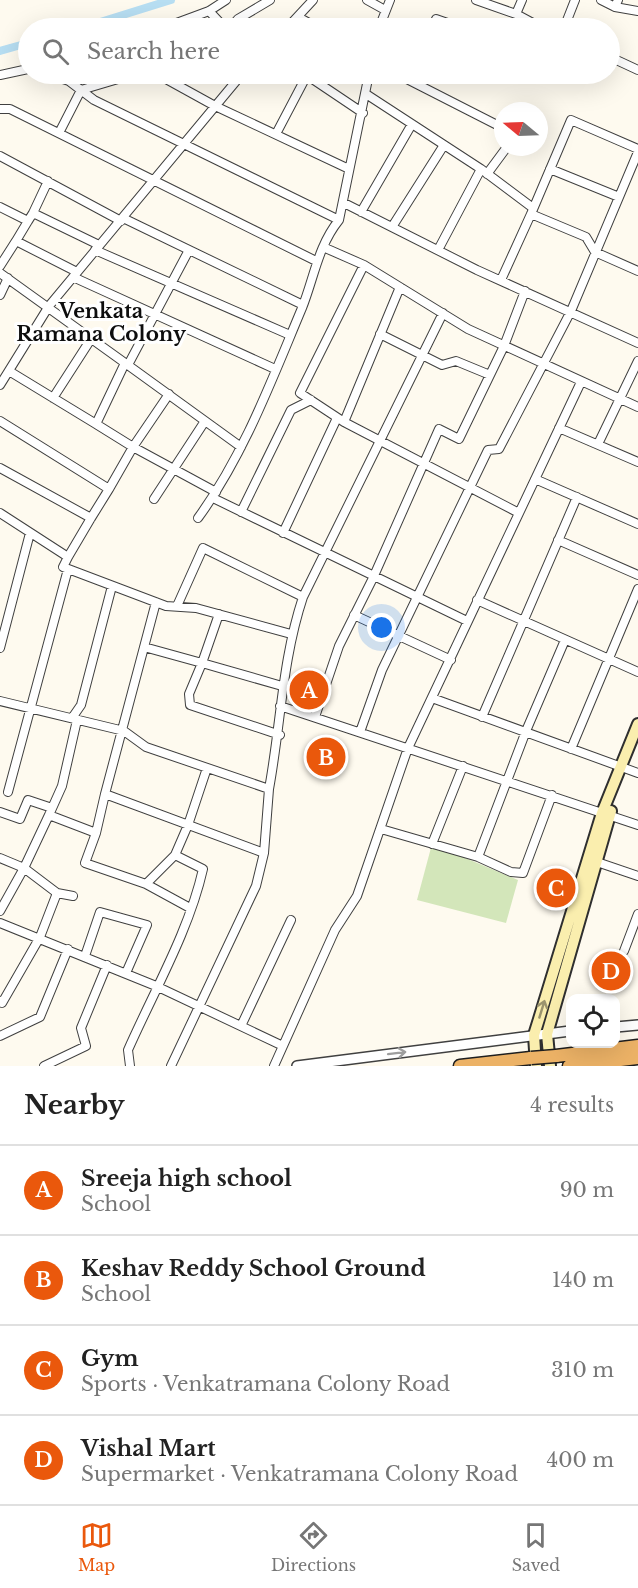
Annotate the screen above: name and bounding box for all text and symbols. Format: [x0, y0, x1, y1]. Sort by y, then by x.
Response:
search box [18, 18, 620, 84]
icon: search [39, 35, 72, 68]
text: Search here [87, 38, 220, 65]
north arrow [494, 102, 548, 156]
district label: Venkata Ramana Colony [16, 299, 187, 346]
your location [367, 613, 396, 642]
pin: A [290, 668, 328, 712]
pin: B [306, 734, 346, 780]
pin: C [536, 866, 576, 910]
pin: D [592, 948, 630, 994]
map controls [566, 994, 620, 1048]
button: locate [566, 994, 620, 1048]
one-way arrow [537, 1000, 548, 1019]
one-way arrow [387, 1047, 406, 1058]
text: Nearby [24, 1089, 125, 1121]
text: 4 results [530, 1093, 614, 1117]
text: Sreeja high school [81, 1165, 292, 1192]
text: A [35, 1178, 52, 1202]
text: 90 m [560, 1178, 614, 1202]
text: School [81, 1192, 151, 1216]
text: Keshav Reddy School Ground [81, 1255, 426, 1282]
text: B [36, 1268, 51, 1292]
text: 140 m [552, 1268, 614, 1292]
text: School [81, 1282, 151, 1306]
text: Gym [81, 1345, 139, 1372]
text: C [35, 1358, 52, 1382]
text: 310 m [551, 1358, 614, 1382]
text: Sports · Venkatramana Colony Road [81, 1372, 450, 1396]
text: Vishal Mart [81, 1435, 216, 1462]
text: D [34, 1448, 53, 1472]
text: 400 m [547, 1448, 614, 1472]
text: Supermarket · Venkatramana Colony Road [81, 1462, 518, 1486]
tab: Map [78, 1519, 115, 1575]
tab: Directions [271, 1519, 356, 1575]
tab: Saved [512, 1519, 560, 1575]

